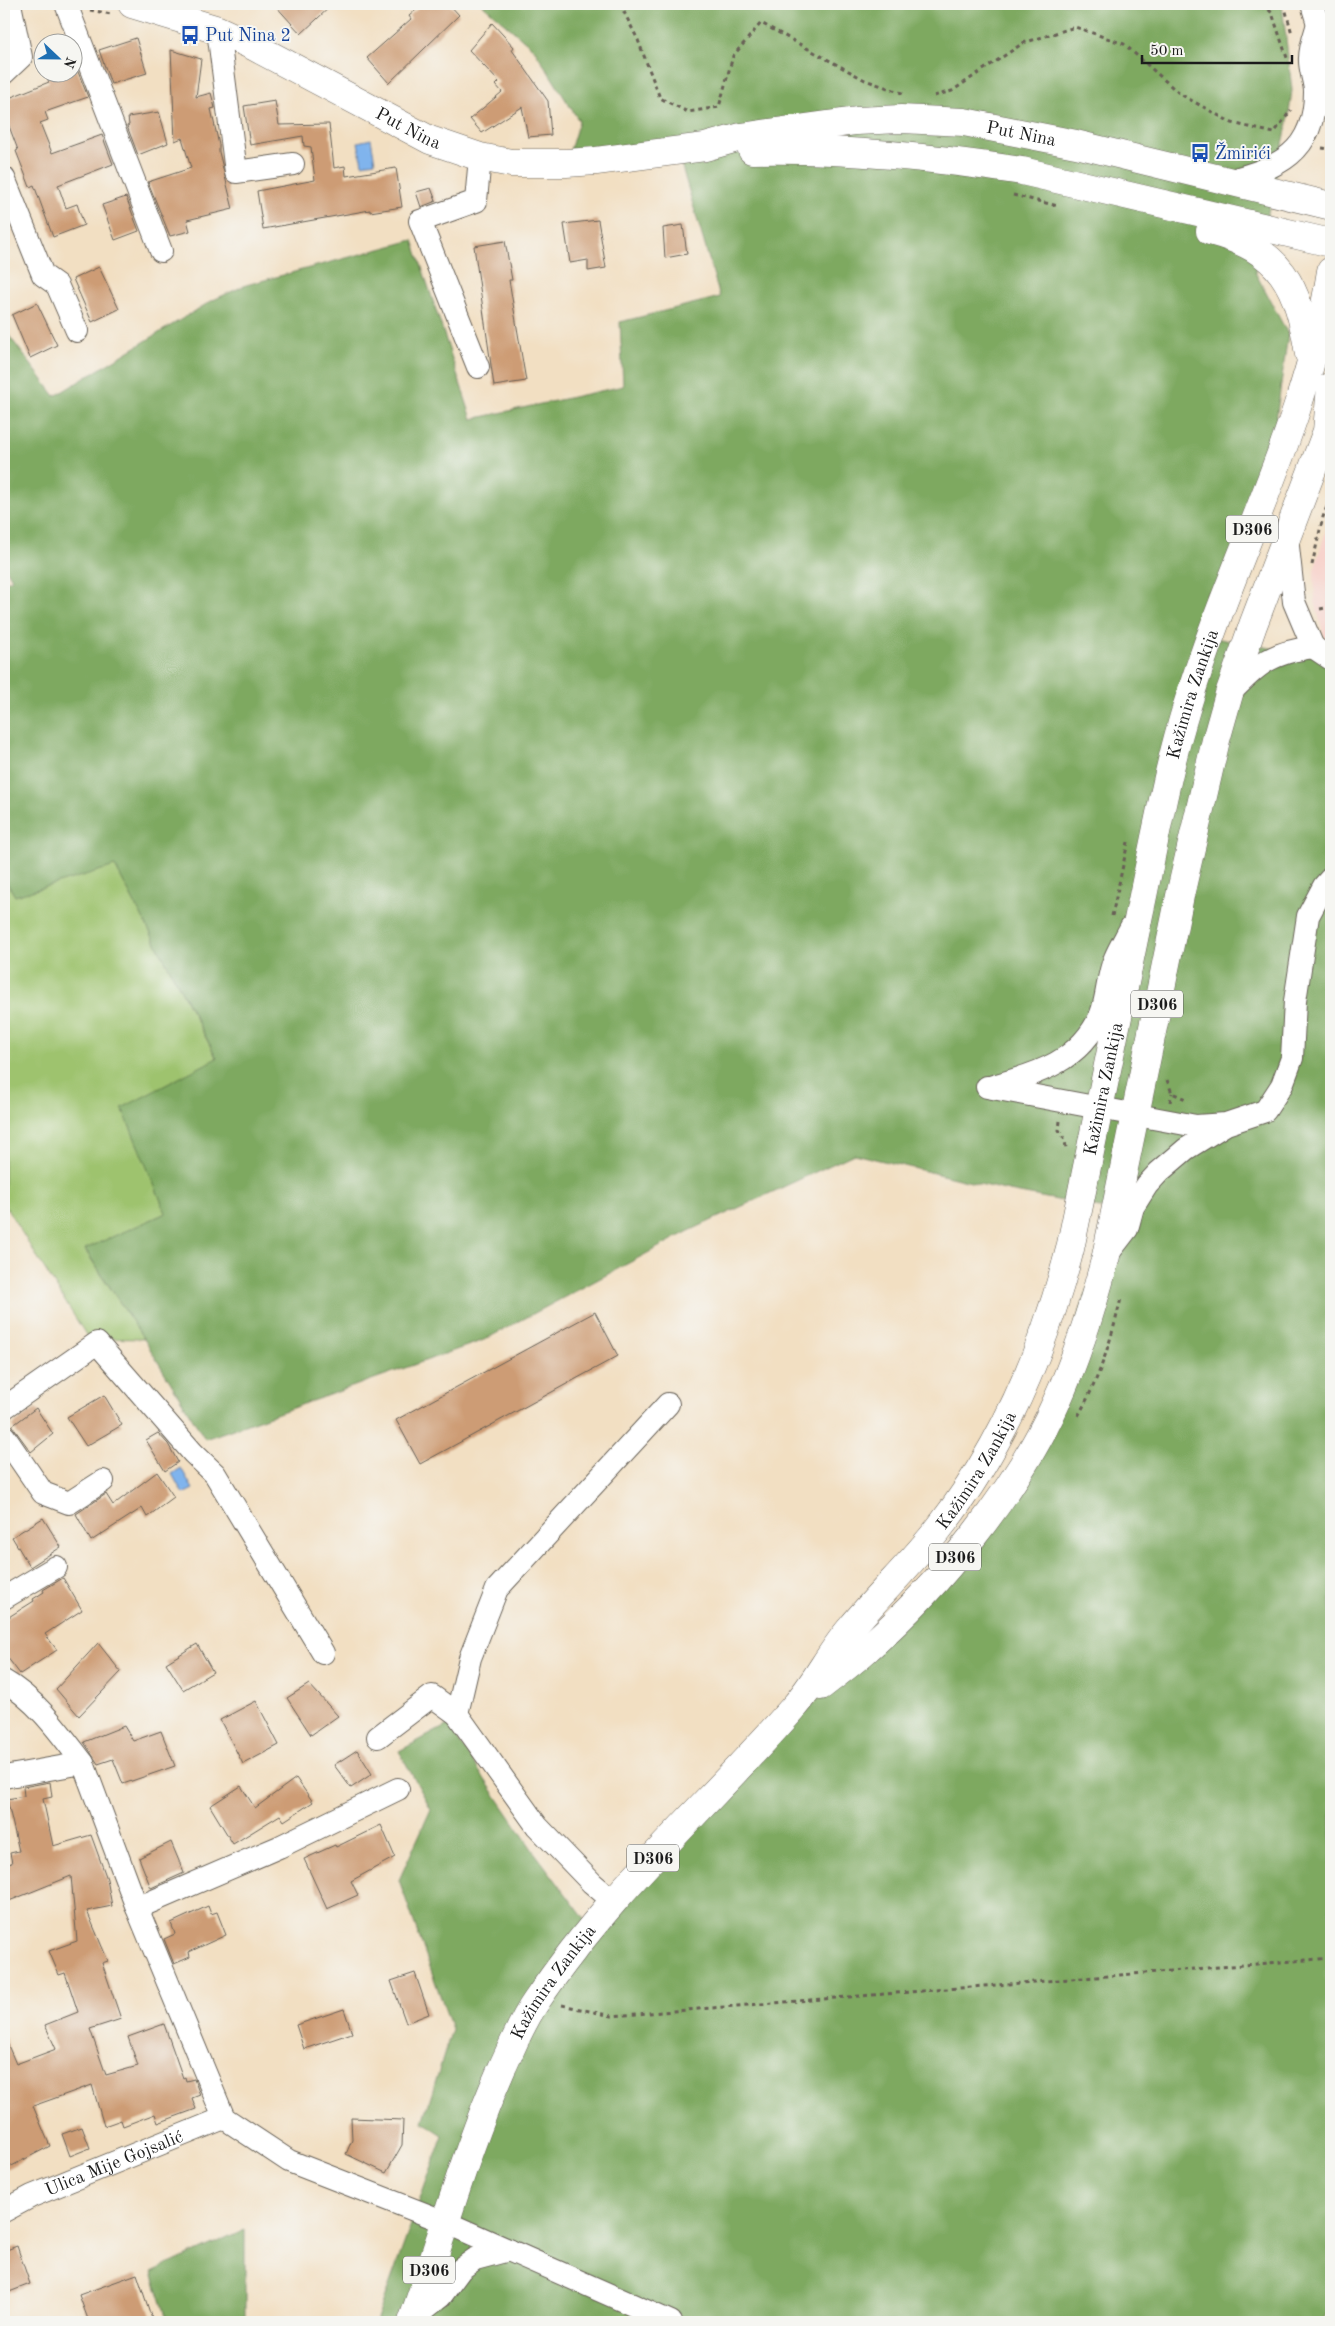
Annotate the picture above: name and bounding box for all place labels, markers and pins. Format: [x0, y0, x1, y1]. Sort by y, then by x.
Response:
bus stop icon: Put Nina 2 [179, 24, 201, 46]
place label: Put Nina 2 [205, 27, 291, 45]
place label: Žmirići [1215, 141, 1271, 163]
bus stop icon: Žmirići [1189, 142, 1211, 164]

